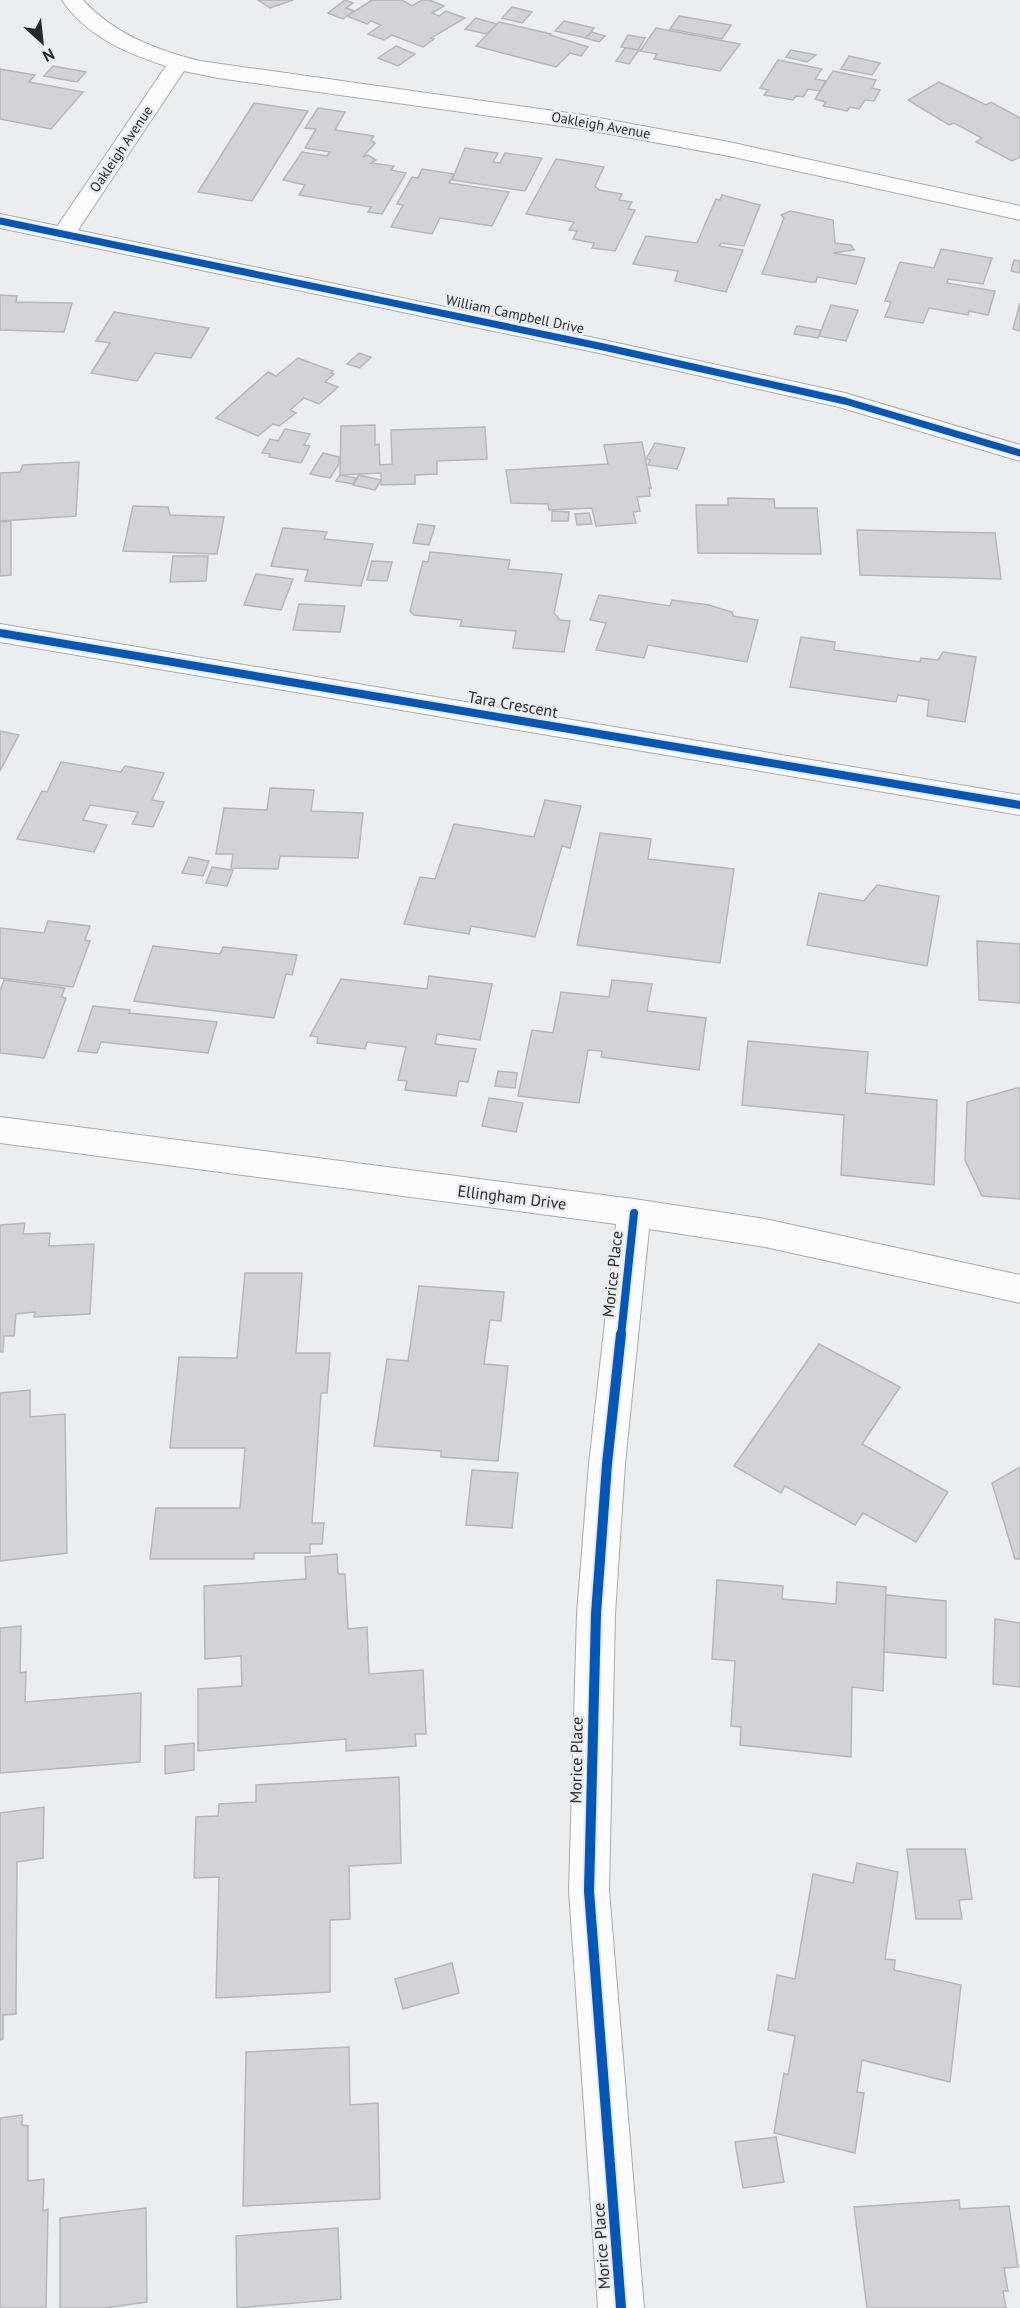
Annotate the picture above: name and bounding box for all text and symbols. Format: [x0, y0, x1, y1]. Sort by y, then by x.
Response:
north arrow [12, 12, 72, 72]
text: N [40, 44, 58, 67]
street label: Oakleigh Avenue [85, 102, 157, 196]
street label: Oakleigh Avenue [550, 107, 652, 143]
street label: William Campbell Drive [444, 291, 586, 337]
street label: Tara Crescent [466, 686, 560, 722]
street label: Ellingham Drive [457, 1180, 567, 1214]
street label: Morice Place [598, 1230, 626, 1318]
street label: Morice Place [565, 1716, 587, 1804]
street label: Morice Place [588, 2202, 614, 2290]

